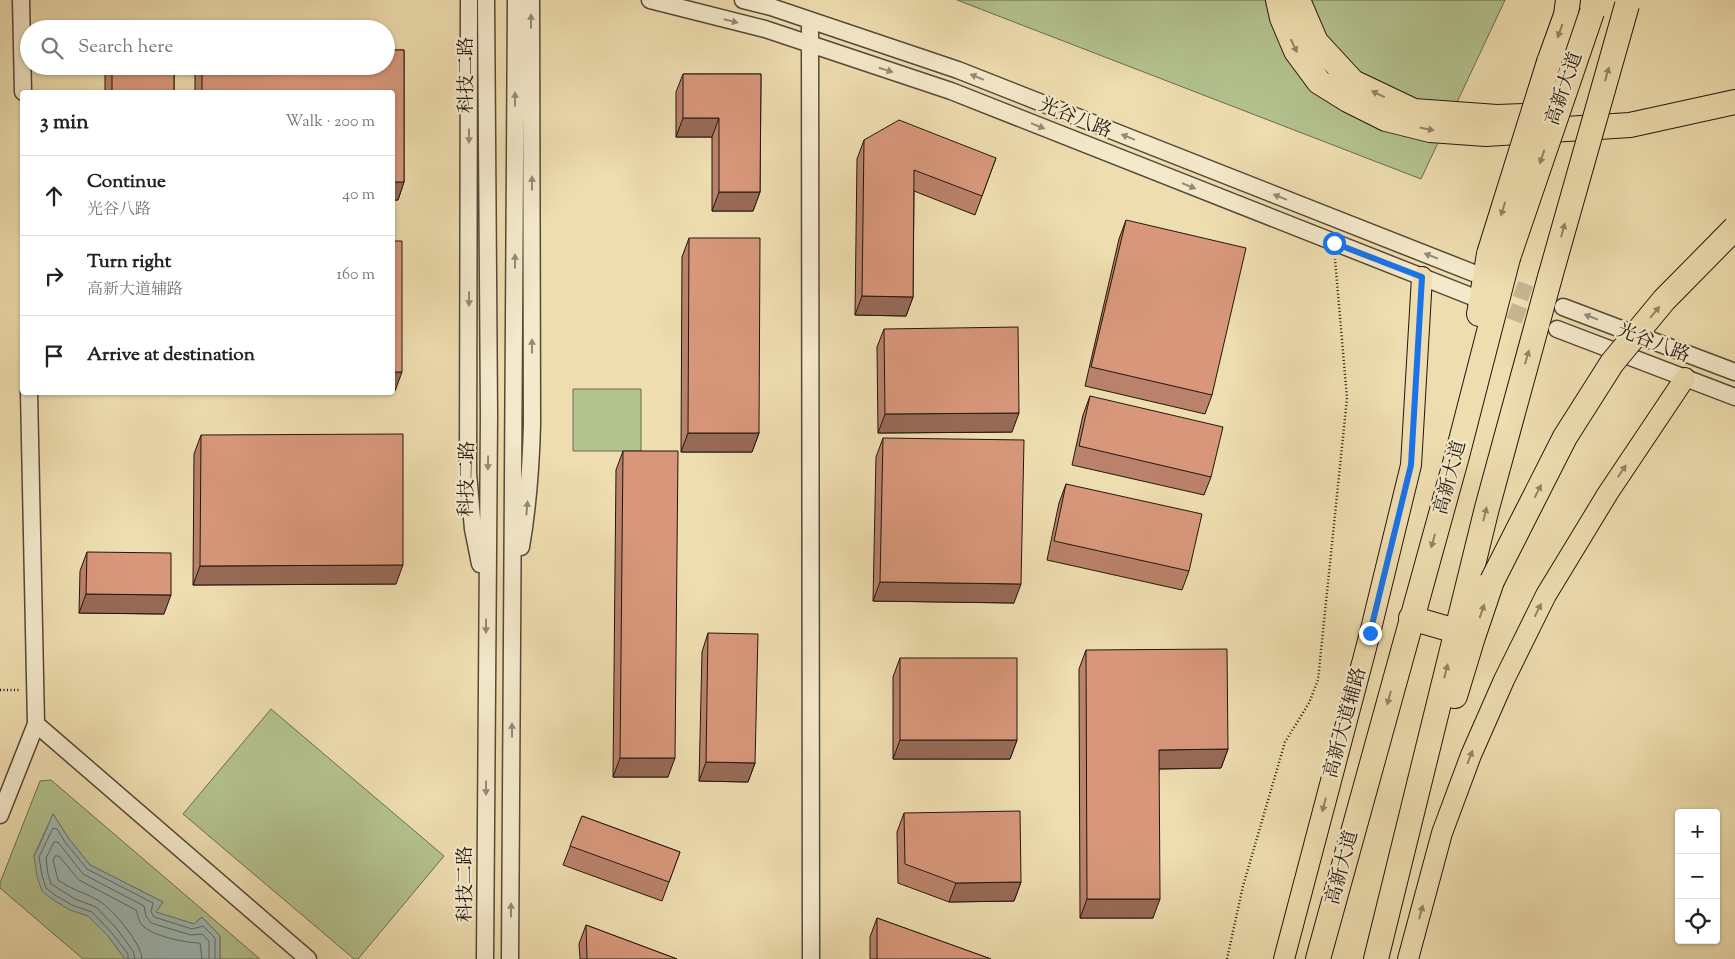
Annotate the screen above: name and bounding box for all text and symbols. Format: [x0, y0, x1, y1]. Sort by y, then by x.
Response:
one-way arrow [527, 13, 535, 29]
one-way arrow [723, 17, 738, 25]
search box [20, 20, 395, 75]
one-way arrow [1556, 24, 1563, 39]
icon: search [38, 34, 66, 62]
text: Search here [78, 34, 173, 61]
street label: 科技二路 [454, 37, 481, 113]
one-way arrow [1290, 39, 1298, 53]
street label: 高新大道 [1540, 49, 1590, 129]
one-way arrow [879, 66, 894, 74]
one-way arrow [1603, 66, 1611, 81]
one-way arrow [970, 73, 984, 81]
one-way arrow [511, 90, 519, 106]
one-way arrow [1371, 90, 1385, 98]
street label: 光谷八路 [1035, 92, 1115, 146]
text: 3 min [40, 108, 89, 138]
text: Walk · 200 m [286, 111, 375, 134]
one-way arrow [1031, 122, 1046, 130]
one-way arrow [1419, 125, 1435, 133]
one-way arrow [465, 128, 473, 144]
one-way arrow [1121, 133, 1136, 140]
one-way arrow [1538, 150, 1545, 165]
text: Continue [87, 169, 166, 196]
one-way arrow [528, 175, 536, 191]
icon: ahead [40, 182, 68, 210]
one-way arrow [1182, 182, 1197, 190]
text: 40 m [342, 184, 375, 207]
one-way arrow [1272, 193, 1287, 200]
text: 光谷八路 [87, 199, 151, 222]
one-way arrow [1499, 202, 1507, 217]
one-way arrow [1559, 223, 1567, 238]
route start [1323, 232, 1346, 255]
text: Turn right [87, 249, 171, 276]
one-way arrow [1423, 252, 1438, 260]
one-way arrow [511, 253, 519, 269]
icon: right [40, 262, 68, 290]
text: 160 m [337, 264, 375, 287]
text: 高新大道辅路 [87, 279, 183, 302]
one-way arrow [465, 291, 473, 307]
one-way arrow [1649, 305, 1660, 318]
one-way arrow [1584, 313, 1599, 321]
street label: 光谷八路 [1613, 318, 1693, 370]
one-way arrow [528, 338, 536, 354]
icon: arrive [40, 342, 68, 370]
text: Arrive at destination [87, 342, 255, 369]
one-way arrow [1524, 349, 1532, 364]
street label: 高新大道 [1428, 438, 1474, 518]
street label: 科技二路 [454, 441, 482, 517]
one-way arrow [484, 456, 492, 472]
one-way arrow [1618, 464, 1627, 478]
one-way arrow [1534, 484, 1542, 498]
one-way arrow [523, 500, 531, 516]
one-way arrow [1481, 506, 1489, 521]
one-way arrow [1428, 534, 1436, 549]
one-way arrow [1478, 603, 1486, 618]
one-way arrow [1534, 603, 1542, 617]
one-way arrow [482, 618, 490, 634]
route end [1359, 622, 1382, 645]
street label: 高新大道辅路 [1318, 664, 1374, 782]
one-way arrow [1442, 664, 1450, 679]
one-way arrow [1385, 690, 1393, 706]
one-way arrow [508, 722, 516, 738]
one-way arrow [1466, 749, 1474, 764]
one-way arrow [482, 781, 490, 797]
one-way arrow [1320, 797, 1328, 812]
map controls [1675, 809, 1720, 944]
button: + [1675, 809, 1720, 854]
street label: 高新大道 [1320, 828, 1366, 908]
street label: 科技二路 [453, 846, 480, 922]
button: − [1675, 854, 1720, 899]
button: locate [1675, 899, 1720, 944]
one-way arrow [507, 902, 515, 918]
one-way arrow [1417, 904, 1425, 920]

